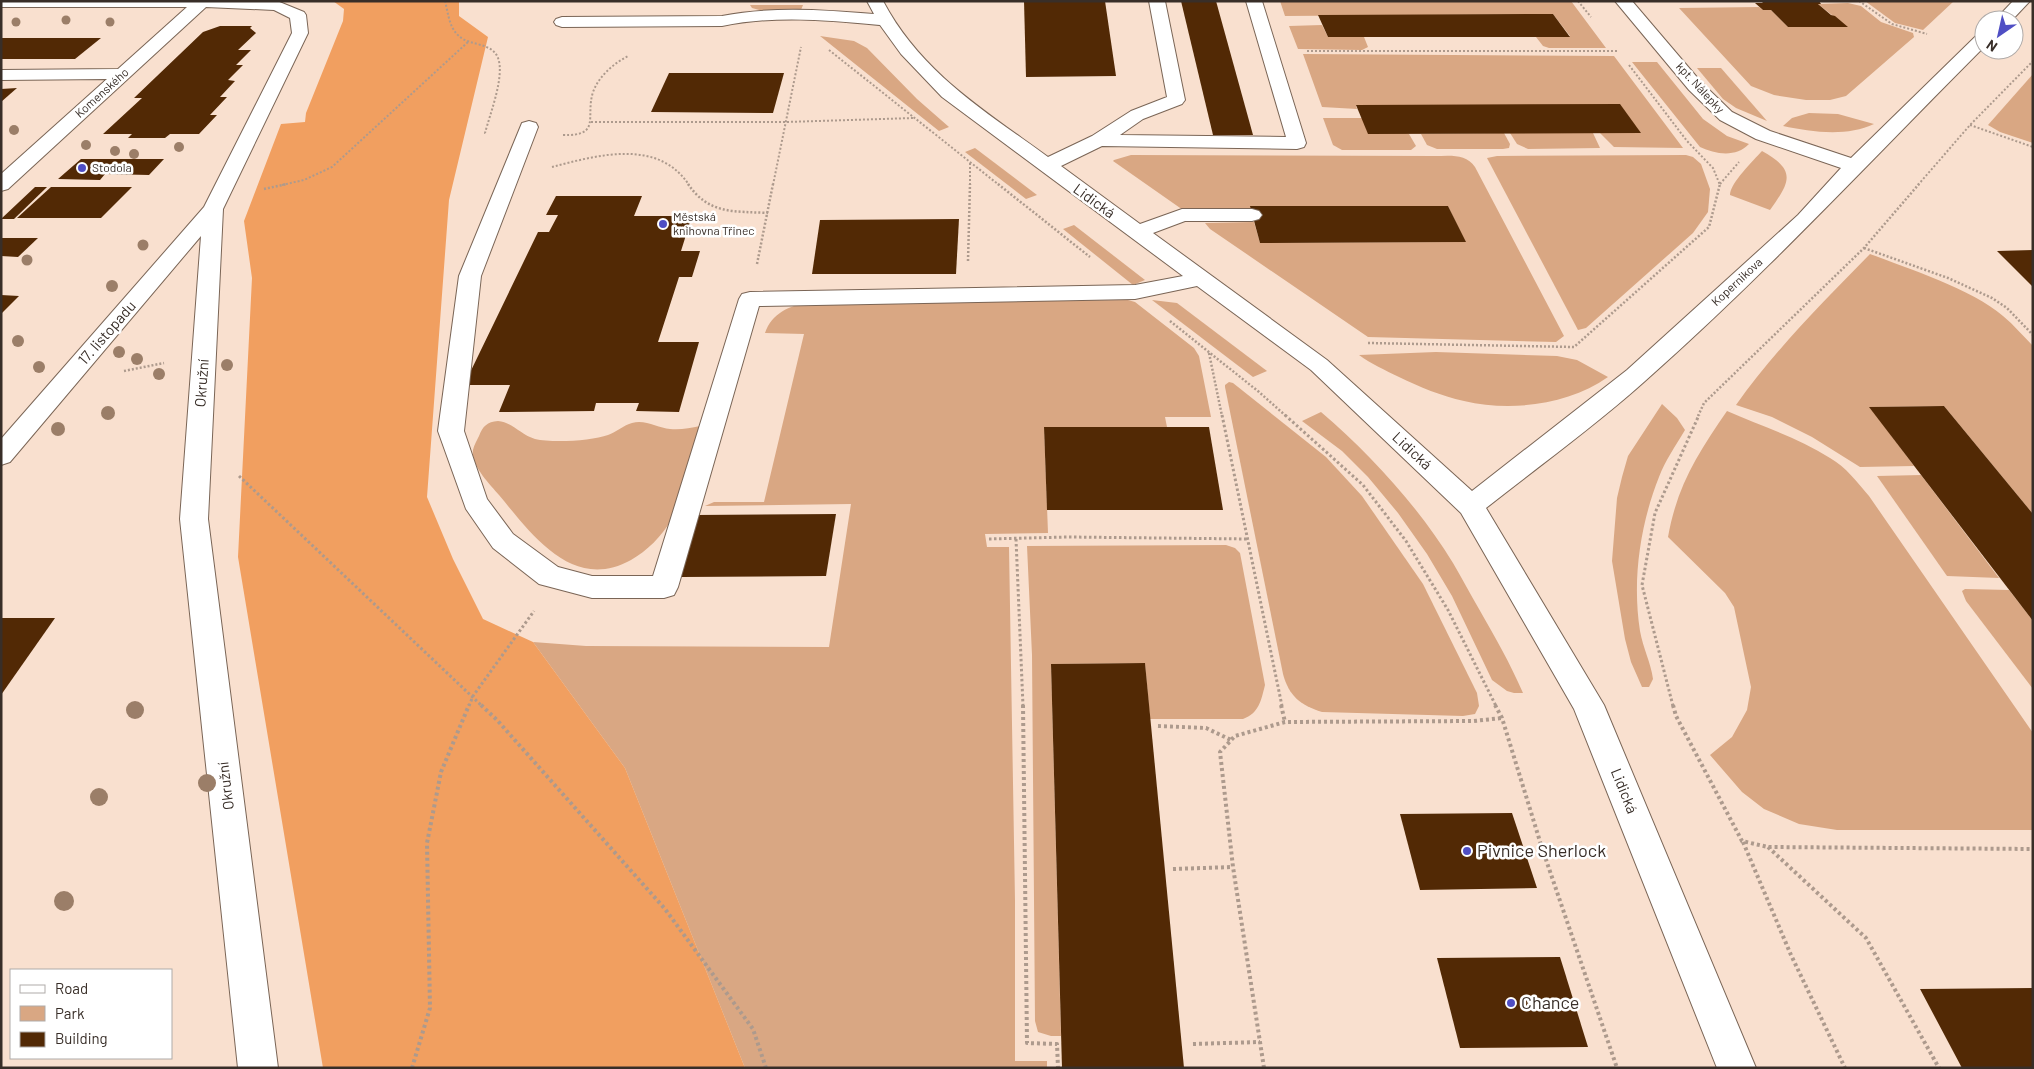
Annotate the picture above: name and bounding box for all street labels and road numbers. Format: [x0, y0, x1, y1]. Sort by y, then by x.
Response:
street label: kpt. Nálepky [1674, 59, 1728, 116]
street label: Komenského [72, 65, 131, 120]
street label: Lidická [1070, 179, 1119, 221]
street label: Kopernikova [1708, 254, 1765, 308]
street label: 17. listopadu [74, 297, 139, 368]
street label: Okružní [190, 358, 212, 408]
street label: Lidická [1389, 428, 1436, 473]
street label: Okružní [213, 761, 237, 811]
street label: Lidická [1608, 765, 1642, 816]

